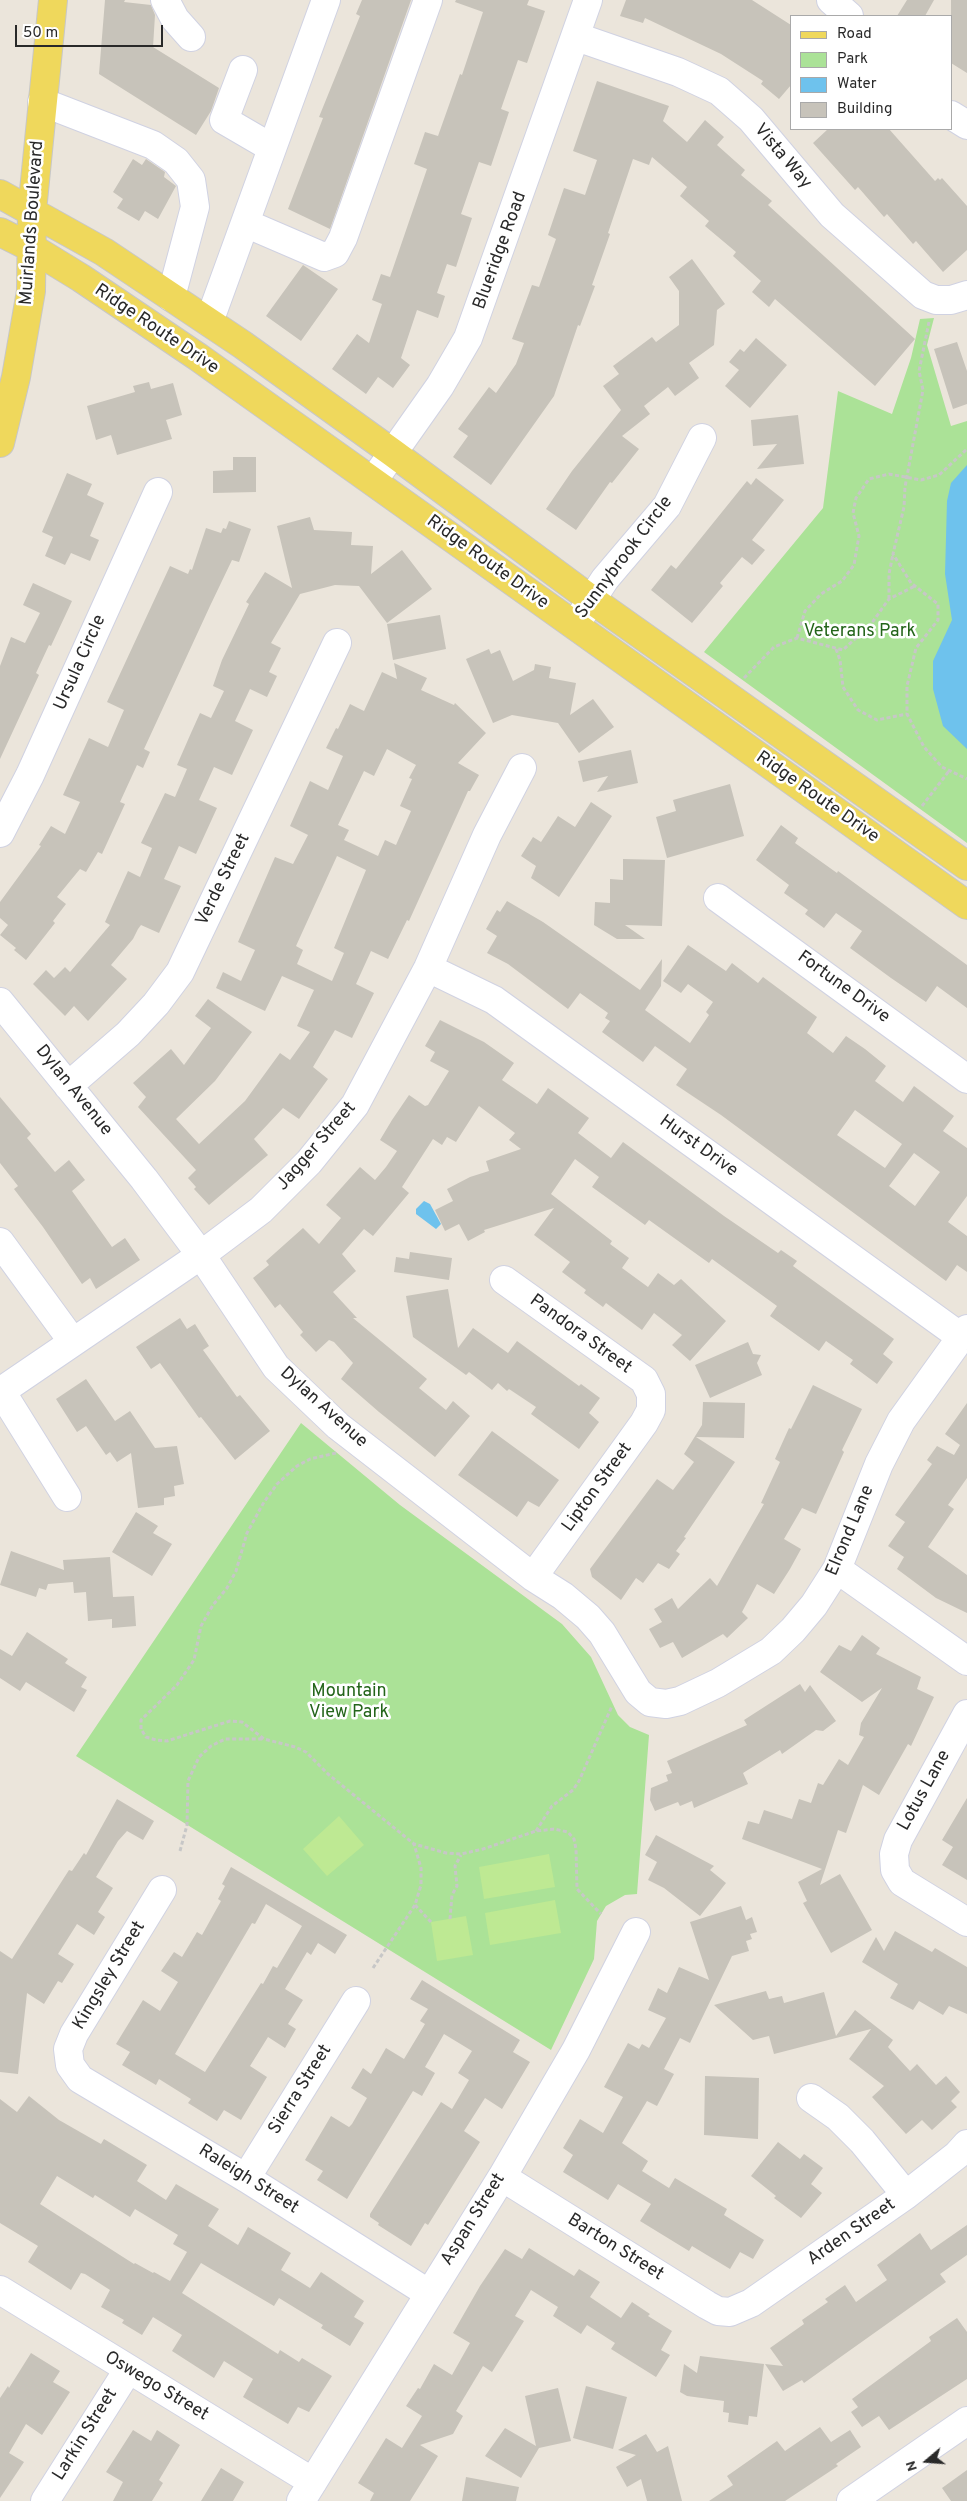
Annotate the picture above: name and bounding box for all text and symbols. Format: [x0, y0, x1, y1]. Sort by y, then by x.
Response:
scale bar [18, 15, 165, 47]
legend [790, 15, 952, 130]
text: 50 m [23, 24, 58, 43]
text: Road [837, 25, 872, 44]
text: Park [837, 50, 868, 69]
text: Water [837, 75, 876, 94]
text: Building [837, 100, 892, 119]
street label: Vista Way [748, 120, 816, 194]
street label: Muirlands Boulevard [16, 140, 50, 306]
street label: Blueridge Road [470, 189, 532, 313]
street label: Ridge Route Drive [90, 280, 222, 380]
street label: Sunnybrook Circle [572, 492, 678, 624]
street label: Ridge Route Drive [422, 512, 552, 614]
street label: Ursula Circle [50, 612, 112, 714]
park label: Veterans Park [804, 621, 916, 643]
street label: Ridge Route Drive [751, 747, 883, 849]
street label: Verde Street [192, 830, 256, 930]
street label: Fortune Drive [792, 947, 894, 1029]
street label: Dylan Avenue [30, 1041, 116, 1141]
street label: Jagger Street [273, 1098, 361, 1196]
street label: Hurst Drive [655, 1111, 741, 1183]
street label: Pandora Street [525, 1291, 635, 1379]
street label: Dylan Avenue [275, 1363, 371, 1453]
street label: Lipton Street [558, 1439, 638, 1537]
street label: Elrond Lane [822, 1482, 880, 1580]
park label: Mountain View Park [309, 1681, 389, 1724]
street label: Lotus Lane [894, 1747, 956, 1835]
street label: Kingsley Street [69, 1918, 151, 2034]
street label: Sierra Street [265, 2041, 337, 2139]
street label: Raleigh Street [194, 2141, 302, 2219]
street label: Aspan Street [437, 2170, 511, 2270]
street label: Arden Street [804, 2195, 900, 2271]
street label: Barton Street [563, 2210, 667, 2286]
street label: Oswego Street [100, 2347, 212, 2427]
street label: Larkin Street [49, 2385, 123, 2485]
north arrow [902, 2436, 952, 2486]
text: N [903, 2458, 922, 2473]

